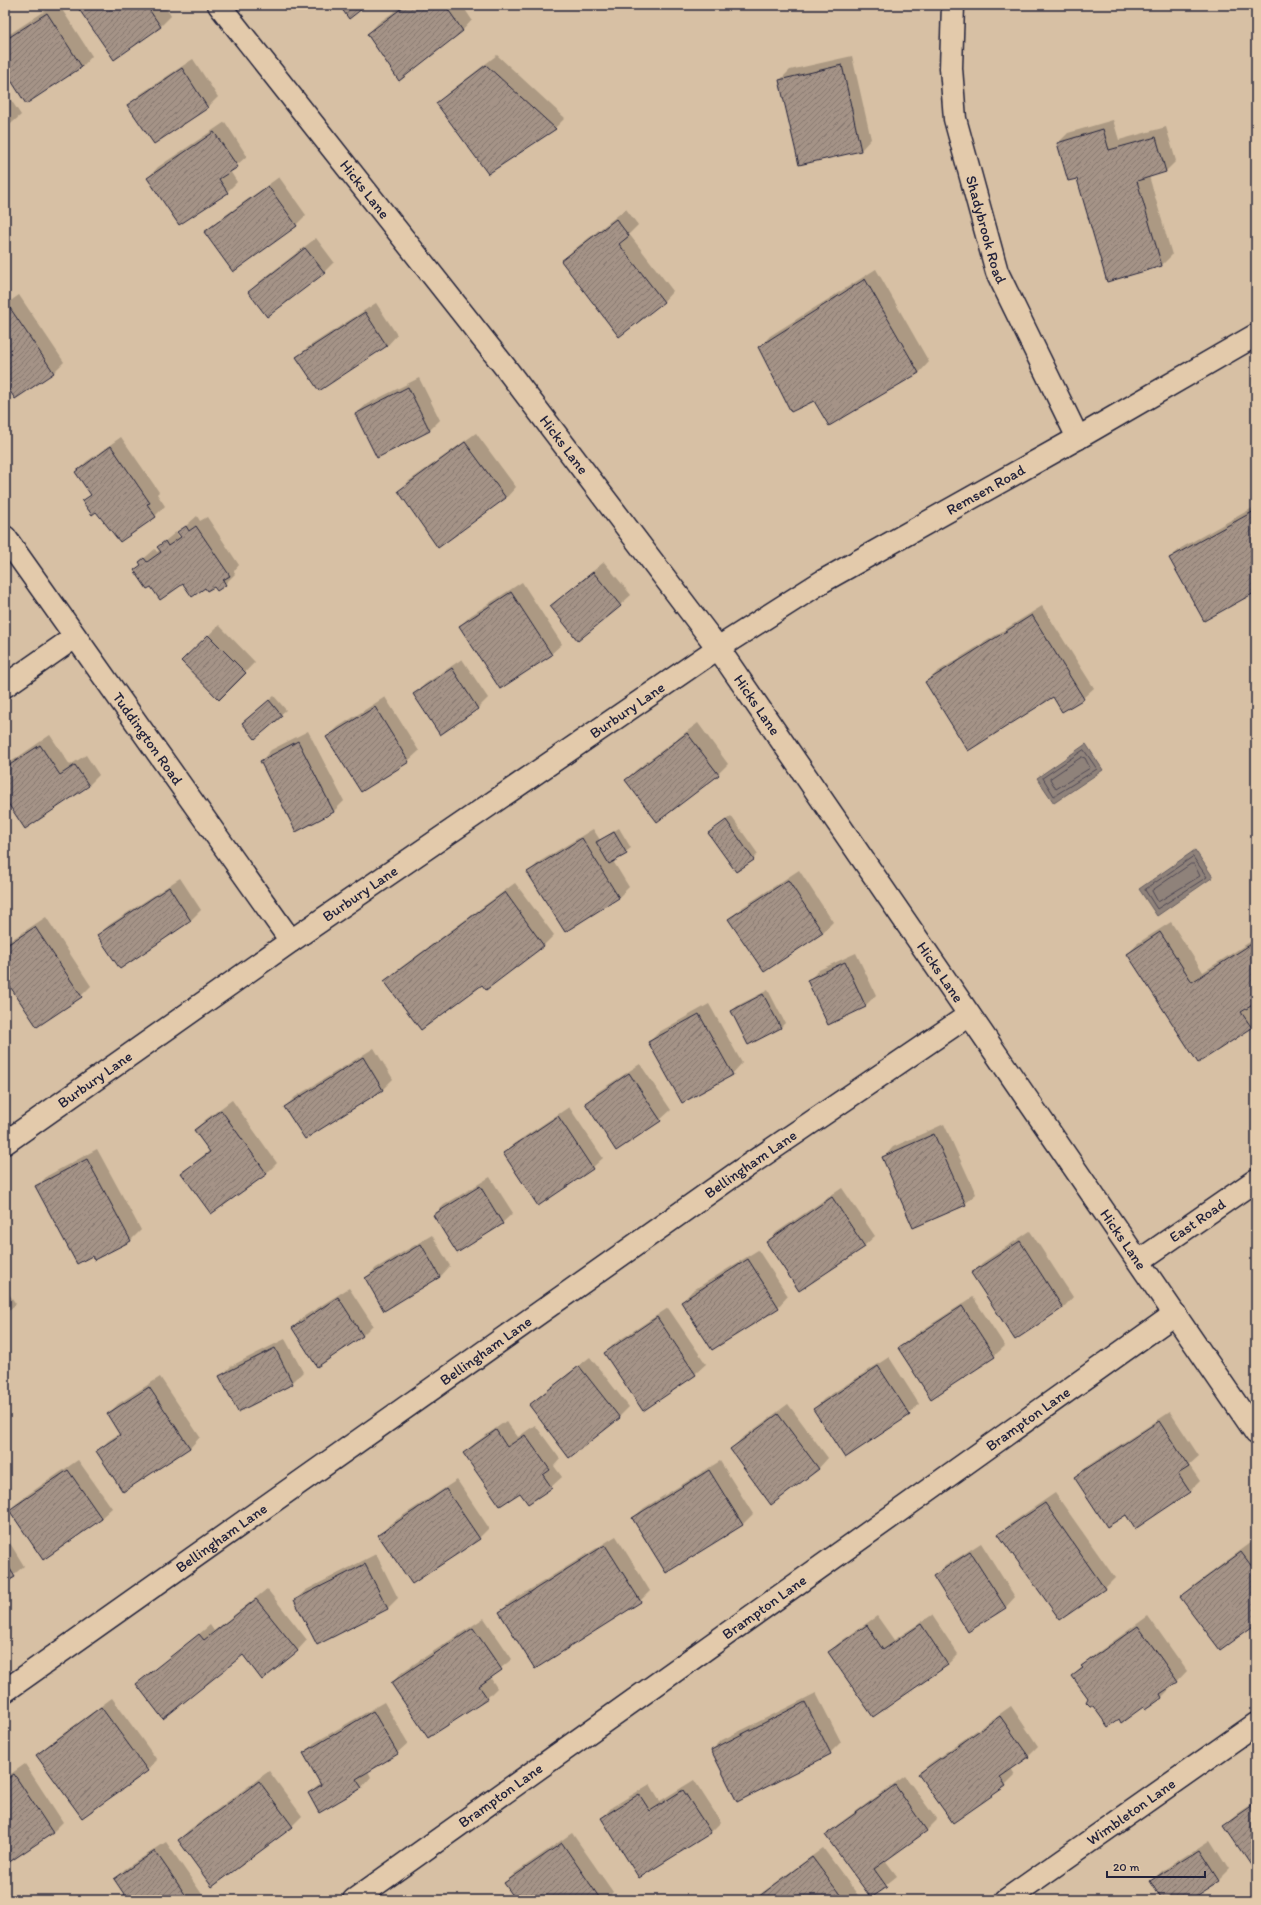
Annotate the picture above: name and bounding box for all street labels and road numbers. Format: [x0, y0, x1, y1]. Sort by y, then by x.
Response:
street label: Hicks Lane [336, 156, 393, 222]
street label: Shadybrook Road [962, 173, 1011, 287]
street label: Hicks Lane [536, 412, 592, 478]
street label: Remsen Road [943, 460, 1029, 519]
street label: Hicks Lane [730, 671, 784, 739]
street label: Burbury Lane [586, 678, 668, 742]
street label: Tuddington Road [109, 689, 187, 789]
street label: Burbury Lane [319, 862, 401, 926]
street label: Hicks Lane [913, 938, 967, 1006]
street label: Burbury Lane [54, 1047, 136, 1112]
street label: Bellingham Lane [701, 1126, 800, 1202]
street label: East Road [1166, 1195, 1229, 1246]
street label: Hicks Lane [1096, 1206, 1151, 1273]
street label: Bellingham Lane [437, 1312, 535, 1389]
street label: Brampton Lane [982, 1383, 1074, 1455]
street label: Bellingham Lane [172, 1499, 271, 1576]
street label: Brampton Lane [719, 1571, 810, 1643]
street label: Brampton Lane [455, 1759, 546, 1832]
street label: Wimbleton Lane [1083, 1775, 1179, 1849]

